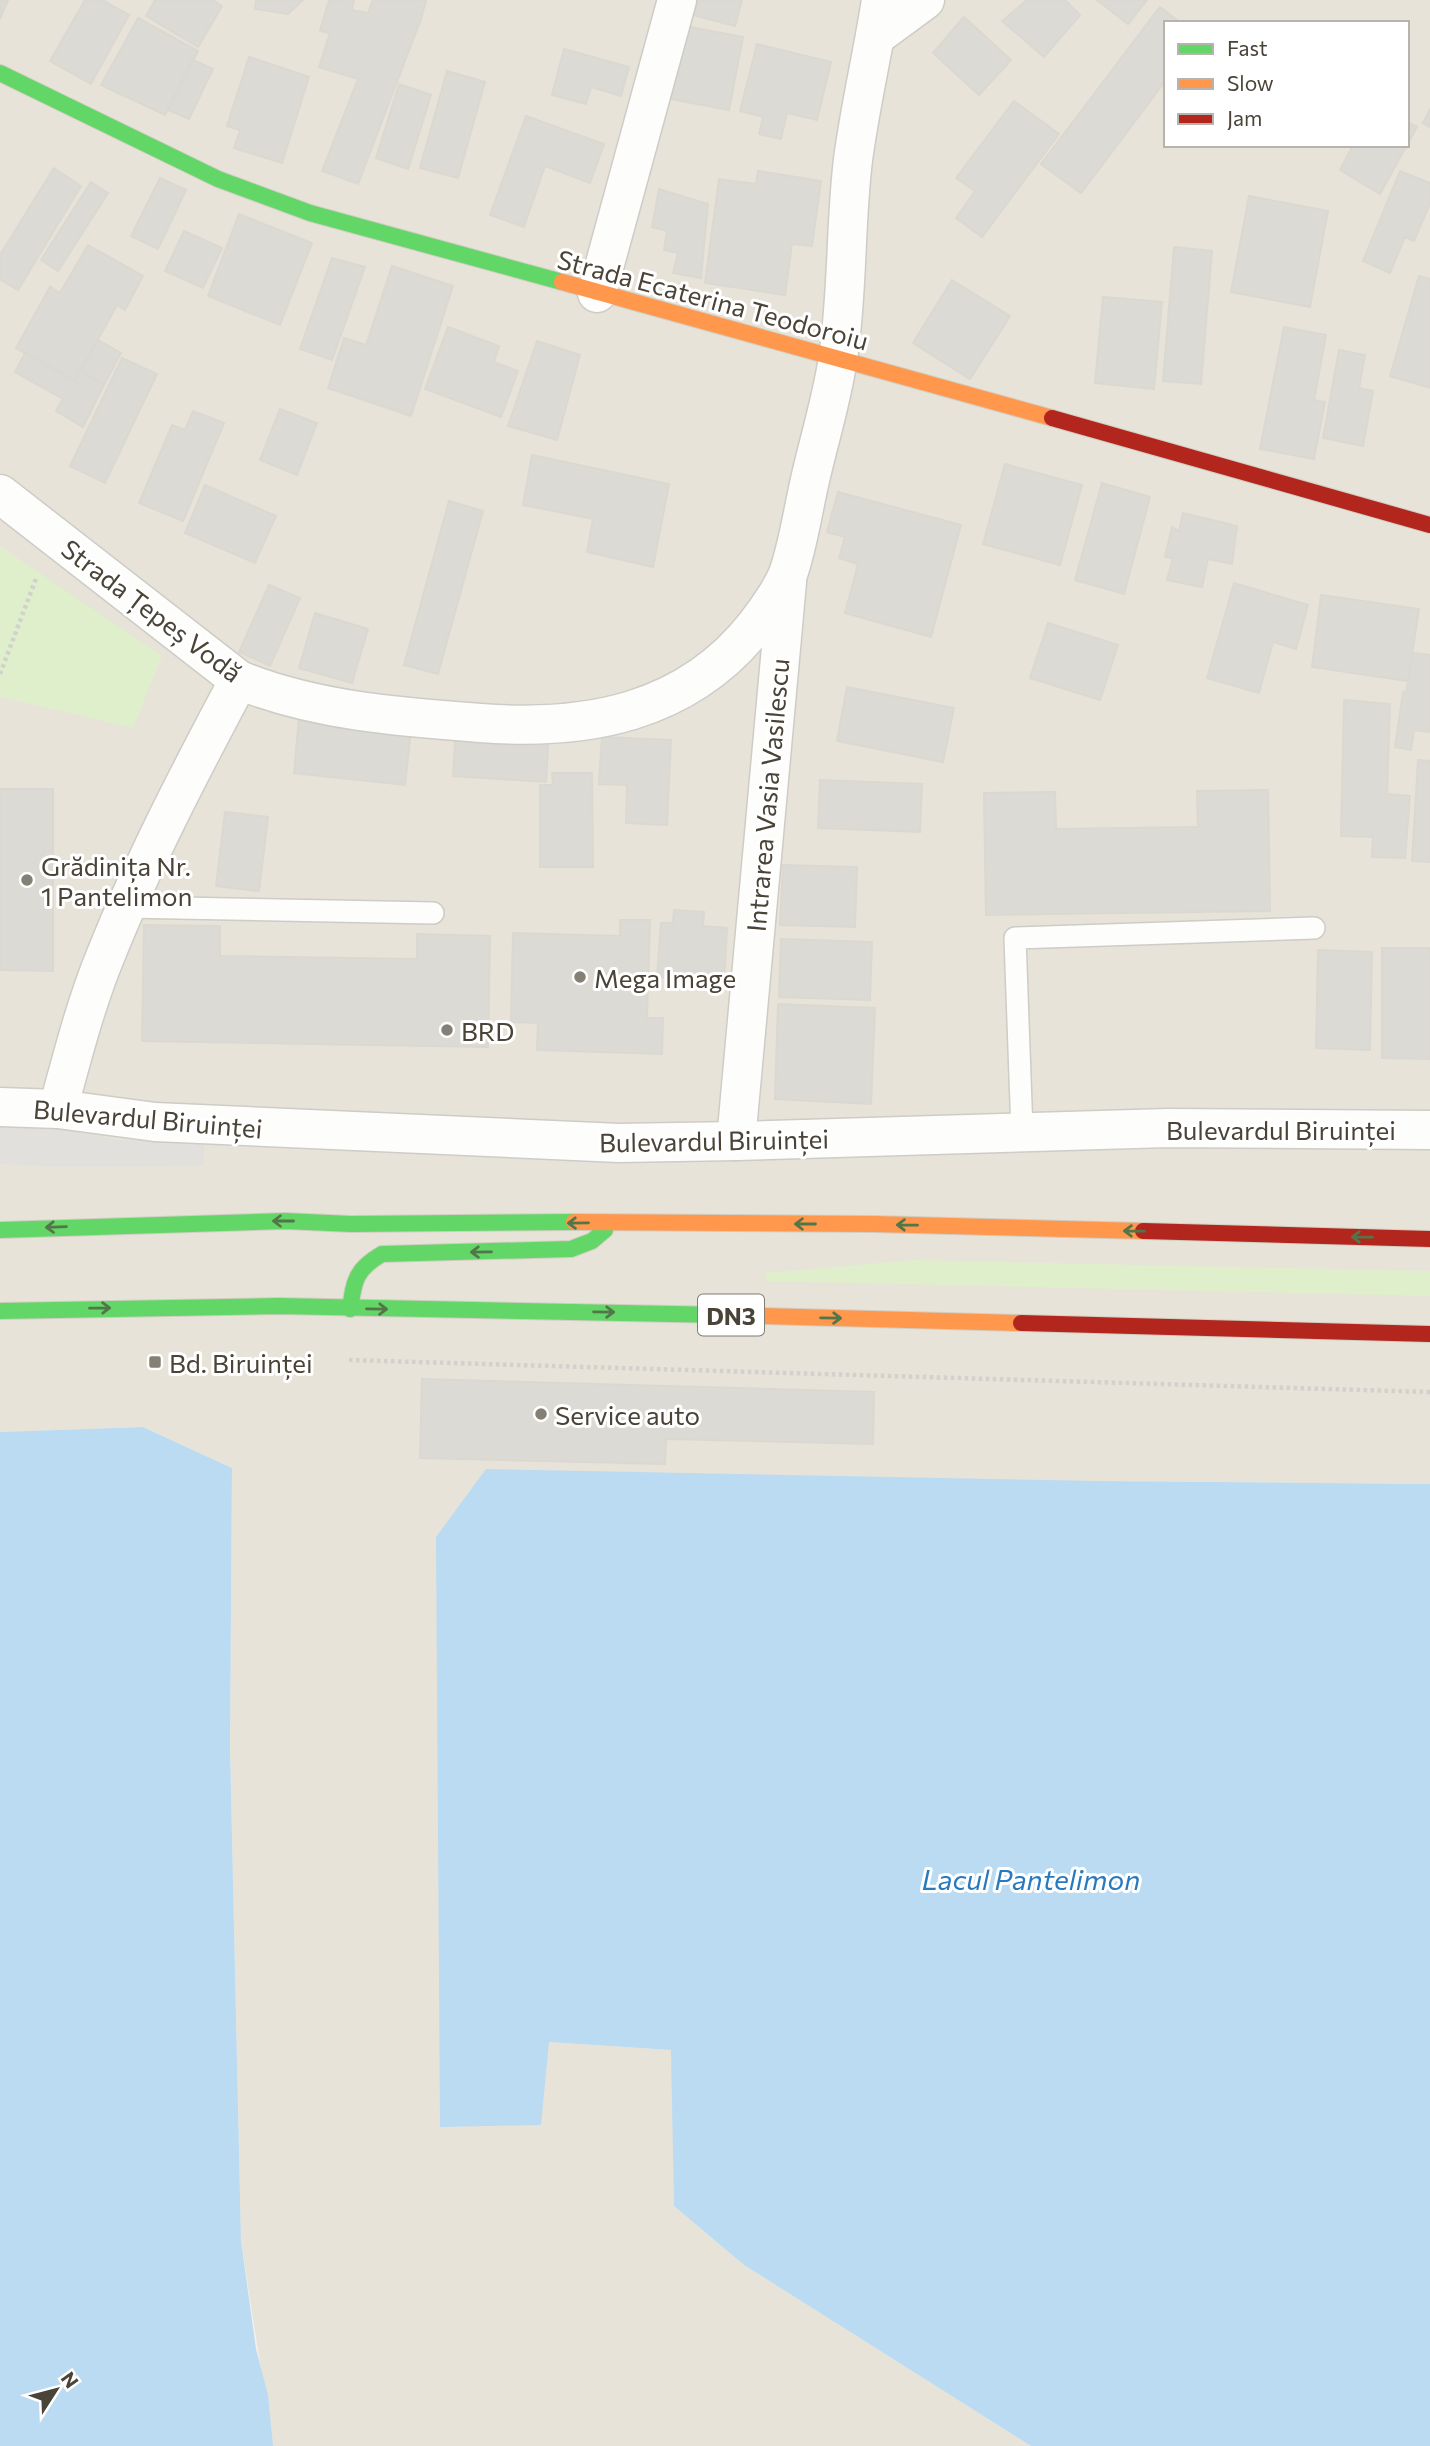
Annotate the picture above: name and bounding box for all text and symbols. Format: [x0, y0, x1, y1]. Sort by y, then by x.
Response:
legend [1164, 21, 1409, 147]
text: Fast [1227, 35, 1268, 60]
text: Slow [1227, 70, 1274, 95]
text: Jam [1227, 105, 1262, 130]
street label: Strada Ecaterina Teodoroiu [554, 243, 872, 355]
street label: Strada Țepeș Vodă [54, 532, 248, 690]
street label: Intrarea Vasia Vasilescu [740, 657, 794, 933]
place label: Grădinița Nr. 1 Pantelimon [41, 850, 193, 911]
marker: Grădinița Nr. 1 Pantelimon [19, 872, 35, 888]
place label: Mega Image [594, 962, 736, 993]
marker: Mega Image [572, 969, 588, 985]
place label: BRD [461, 1015, 514, 1046]
marker: BRD [439, 1022, 455, 1038]
street label: Bulevardul Biruinței [32, 1093, 264, 1145]
street label: Bulevardul Biruinței [1166, 1114, 1396, 1147]
street label: Bulevardul Biruinței [599, 1122, 829, 1160]
one-way arrow [272, 1214, 295, 1228]
one-way arrow [567, 1216, 590, 1229]
one-way arrow [794, 1217, 817, 1231]
one-way arrow [896, 1218, 919, 1232]
one-way arrow [45, 1221, 68, 1234]
one-way arrow [1123, 1224, 1146, 1238]
one-way arrow [1351, 1230, 1374, 1244]
one-way arrow [470, 1245, 493, 1258]
road number: DN3 [698, 1294, 764, 1336]
one-way arrow [88, 1301, 111, 1315]
one-way arrow [365, 1303, 388, 1316]
one-way arrow [592, 1306, 615, 1319]
one-way arrow [820, 1311, 843, 1325]
place label: Bd. Biruinței [169, 1347, 313, 1380]
marker: Bd. Biruinței [147, 1354, 163, 1370]
place label: Service auto [555, 1399, 700, 1430]
marker: Service auto [533, 1406, 549, 1422]
water label: Lacul Pantelimon [922, 1862, 1140, 1896]
north arrow [21, 2355, 91, 2425]
text: N [57, 2367, 84, 2392]

